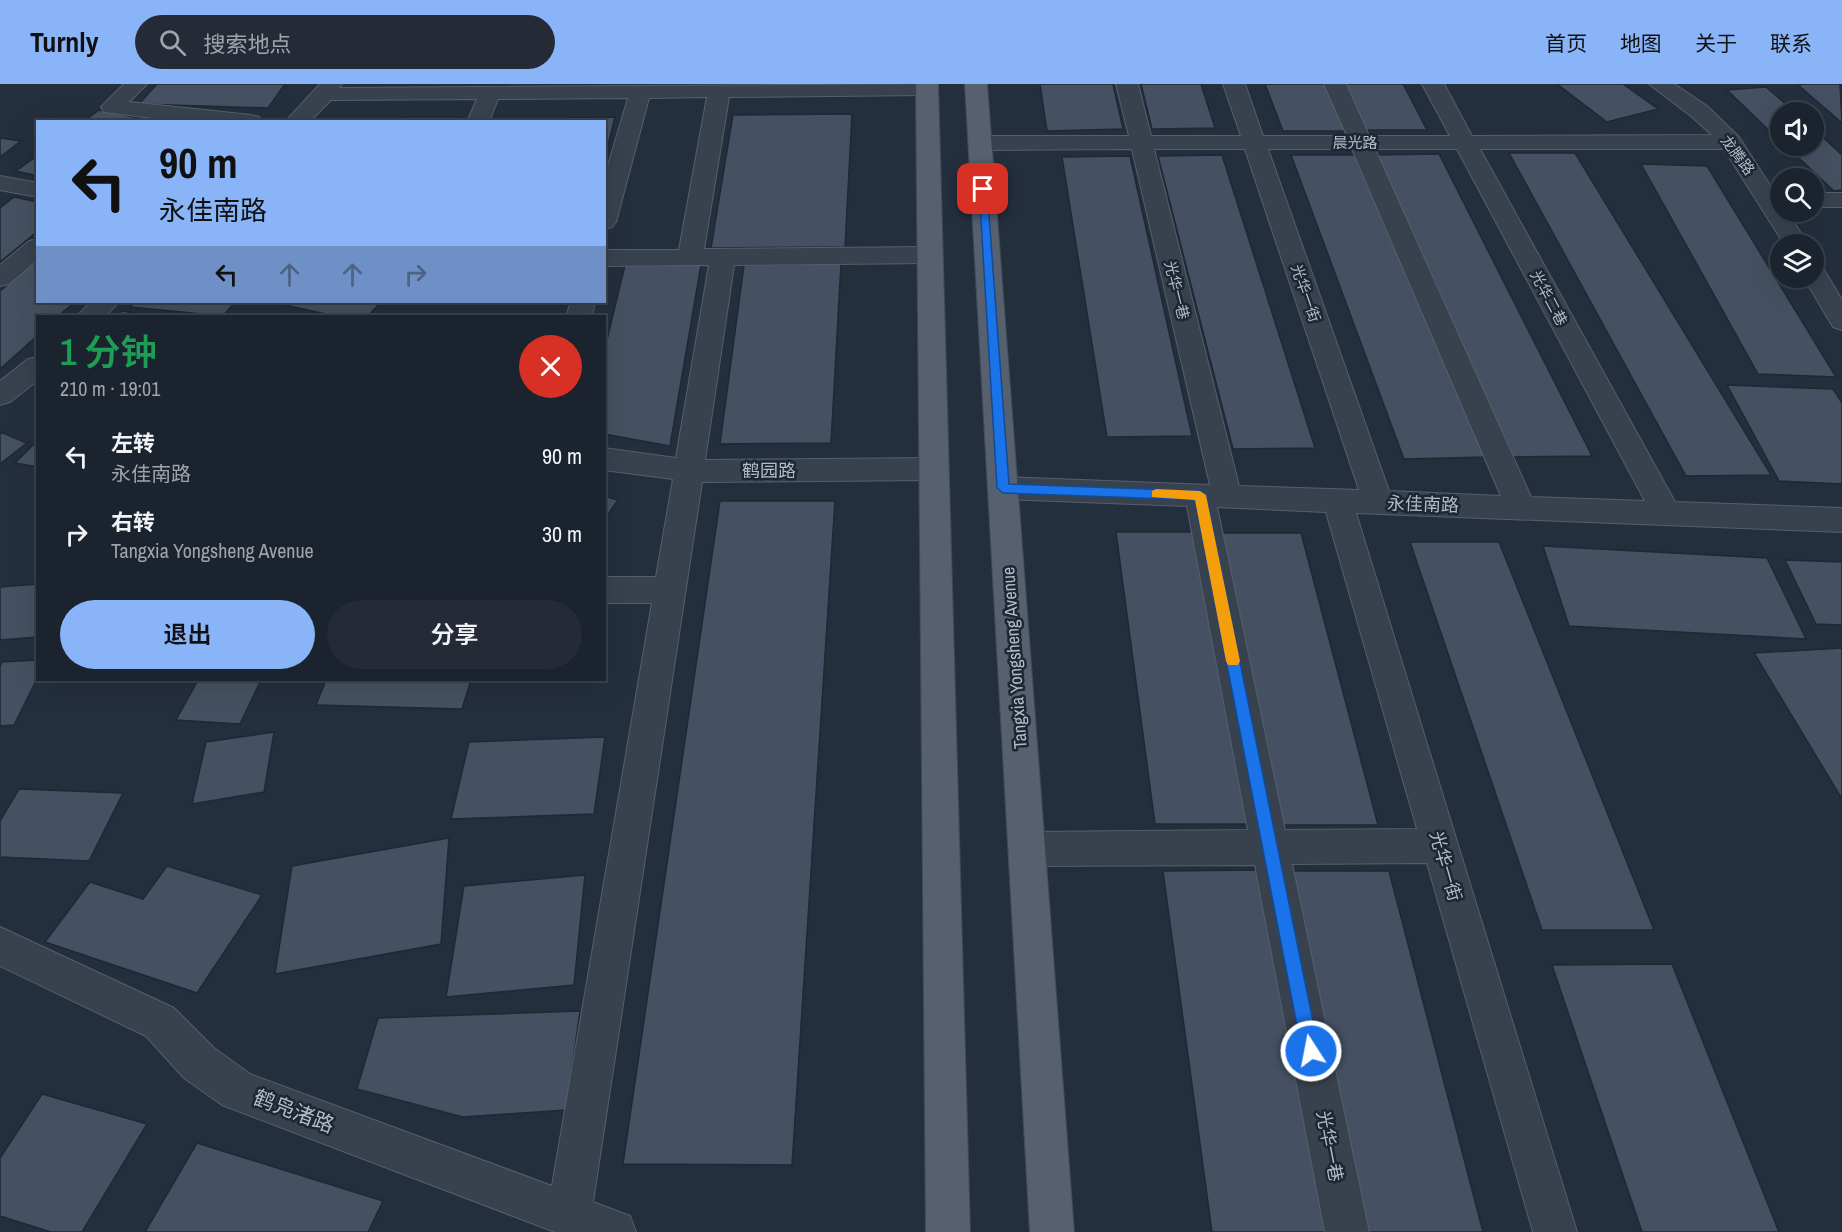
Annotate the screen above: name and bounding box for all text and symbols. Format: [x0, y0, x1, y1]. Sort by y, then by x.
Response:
search box [135, 15, 555, 69]
text: Turnly [30, 23, 99, 61]
icon: search [156, 26, 189, 59]
text: 搜索地点 [204, 29, 292, 59]
text: 首页 [1545, 29, 1587, 58]
text: 地图 [1620, 29, 1662, 58]
text: 关于 [1695, 29, 1737, 58]
text: 联系 [1770, 29, 1812, 58]
map controls [1770, 102, 1824, 288]
button: sound [1770, 102, 1824, 156]
street label: 龙腾路 [1716, 131, 1760, 179]
street label: 晨光路 [1332, 132, 1378, 153]
text: 90 m [159, 135, 238, 191]
icon: left [60, 144, 138, 222]
pin [957, 163, 1008, 214]
button: search [1770, 168, 1824, 222]
icon: arrive [966, 172, 999, 205]
text: 永佳南路 [159, 192, 267, 228]
button: layers [1770, 234, 1824, 288]
icon: left [210, 258, 243, 291]
icon: ahead [273, 258, 306, 291]
icon: ahead [336, 258, 369, 291]
icon: right [399, 258, 432, 291]
street label: 光华一巷 [1160, 258, 1194, 322]
street label: 光华一街 [1286, 261, 1326, 325]
street label: 光华二巷 [1526, 267, 1572, 329]
text: 1 分钟 [60, 328, 157, 376]
button: close [519, 335, 582, 398]
text: 210 m · 19:01 [60, 375, 160, 402]
text: 左转 [111, 428, 155, 458]
icon: left [60, 440, 93, 473]
text: 90 m [542, 441, 582, 471]
street label: 鹤园路 [742, 458, 796, 483]
text: 永佳南路 [111, 460, 191, 487]
street label: 永佳南路 [1387, 490, 1459, 518]
text: 右转 [111, 507, 155, 537]
icon: right [60, 518, 93, 551]
text: 30 m [542, 519, 582, 549]
text: Tangxia Yongsheng Avenue [111, 537, 314, 564]
street label: Tangxia Yongsheng Avenue [995, 566, 1033, 750]
button: 退出 [60, 600, 315, 669]
button: 分享 [327, 600, 582, 669]
street label: 光华一街 [1424, 828, 1468, 904]
position arrow [1279, 1019, 1343, 1083]
street label: 鹤凫渚路 [250, 1082, 338, 1140]
street label: 光华一巷 [1311, 1108, 1349, 1184]

